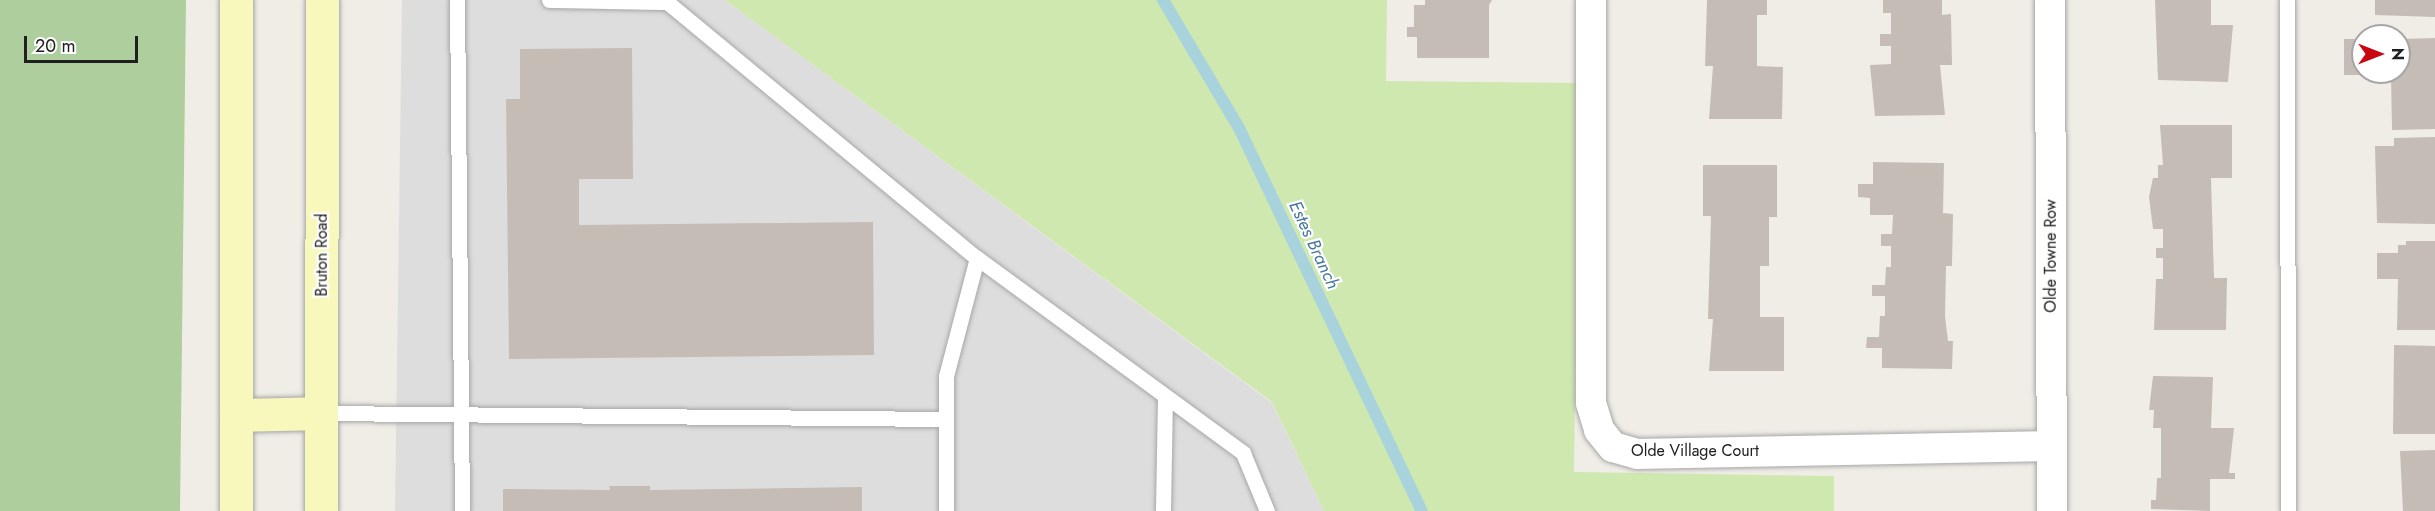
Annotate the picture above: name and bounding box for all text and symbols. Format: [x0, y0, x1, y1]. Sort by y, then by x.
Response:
scale bar [27, 24, 141, 62]
north arrow [2351, 24, 2411, 84]
text: 20 m [35, 33, 75, 59]
text: N [2386, 48, 2409, 60]
water label: Estes Branch [1284, 198, 1344, 292]
street label: Olde Towne Row [2041, 199, 2061, 313]
street label: Bruton Road [312, 213, 332, 297]
street label: Olde Village Court [1631, 441, 1759, 461]

